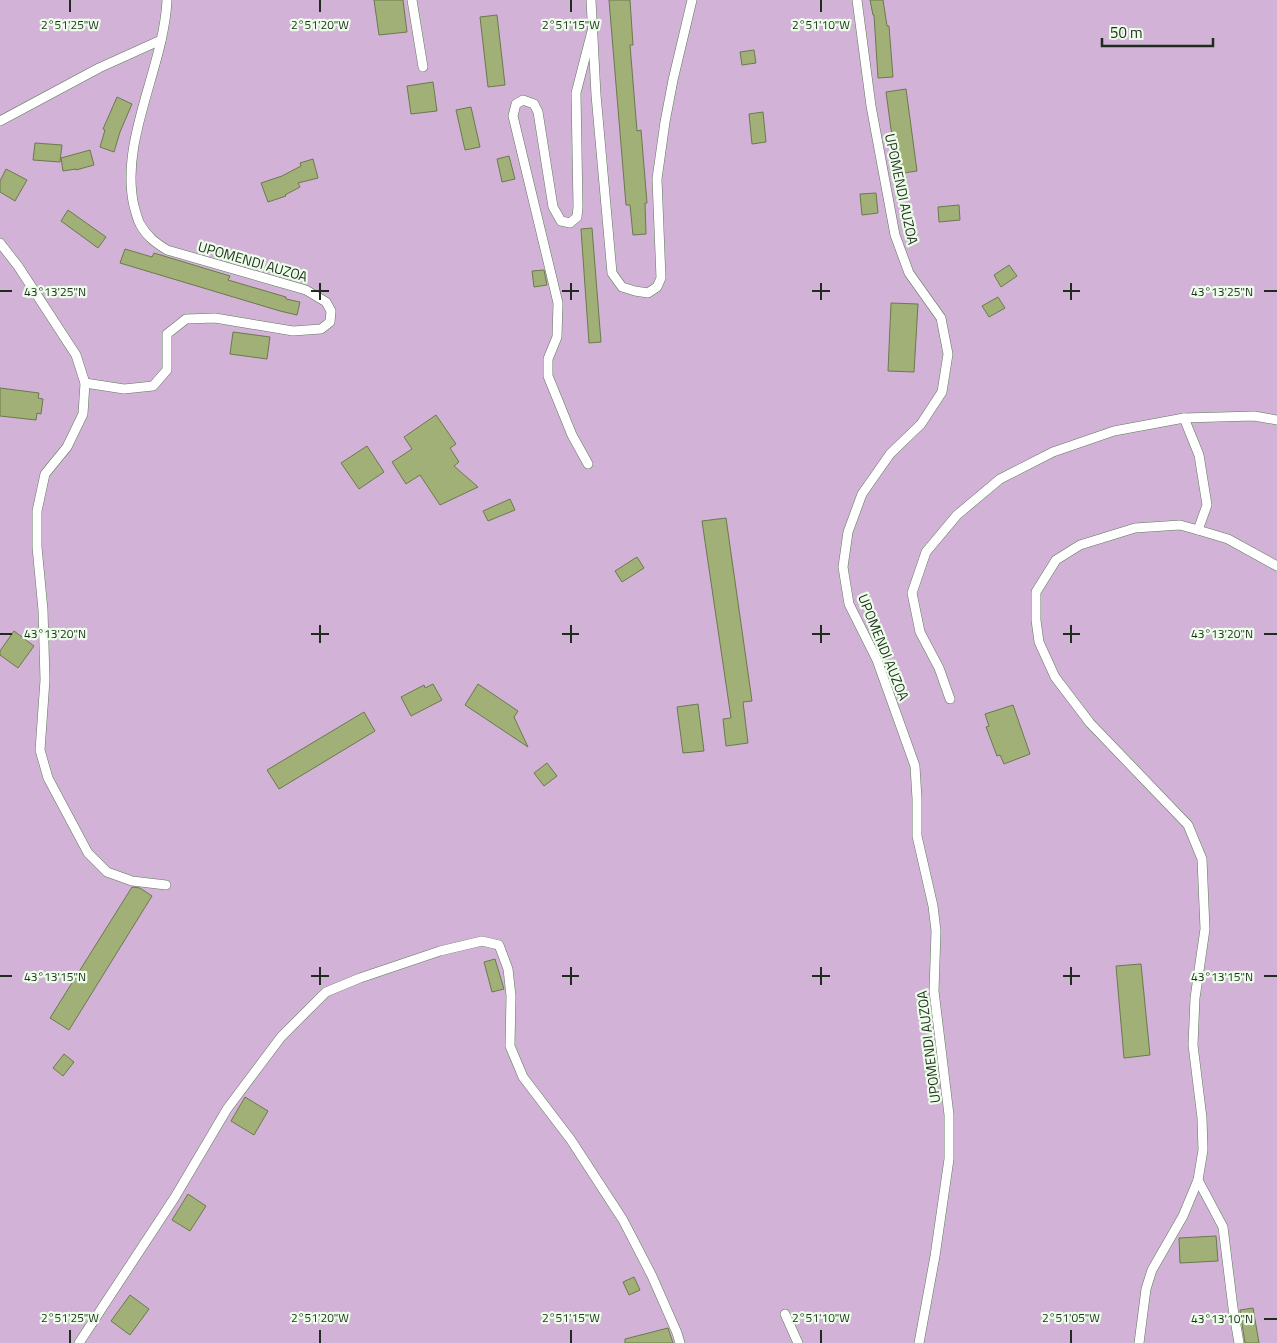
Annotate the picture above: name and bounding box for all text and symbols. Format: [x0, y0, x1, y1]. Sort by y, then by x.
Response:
text: 2°51'25"W [41, 15, 99, 34]
text: 2°51'20"W [291, 15, 349, 34]
text: 2°51'15"W [542, 15, 600, 34]
text: 2°51'10"W [792, 15, 850, 34]
scale bar [1102, 15, 1213, 47]
text: 50 m [1110, 21, 1143, 44]
street label: UPOMENDI AUZOA [880, 131, 924, 247]
street label: UPOMENDI AUZOA [196, 235, 311, 287]
text: 43°13'25"N [24, 282, 86, 301]
text: 43°13'25"N [1191, 282, 1253, 301]
street label: UPOMENDI AUZOA [853, 591, 915, 704]
text: 43°13'20"N [24, 624, 86, 643]
text: 43°13'20"N [1191, 624, 1253, 643]
text: 43°13'15"N [24, 967, 86, 986]
text: 43°13'15"N [1191, 967, 1253, 986]
street label: UPOMENDI AUZOA [911, 989, 945, 1104]
text: 2°51'25"W [41, 1308, 99, 1327]
text: 2°51'20"W [291, 1308, 349, 1327]
text: 2°51'15"W [542, 1308, 600, 1327]
text: 2°51'10"W [792, 1308, 850, 1327]
text: 2°51'05"W [1042, 1308, 1100, 1327]
text: 43°13'10"N [1191, 1309, 1253, 1328]

